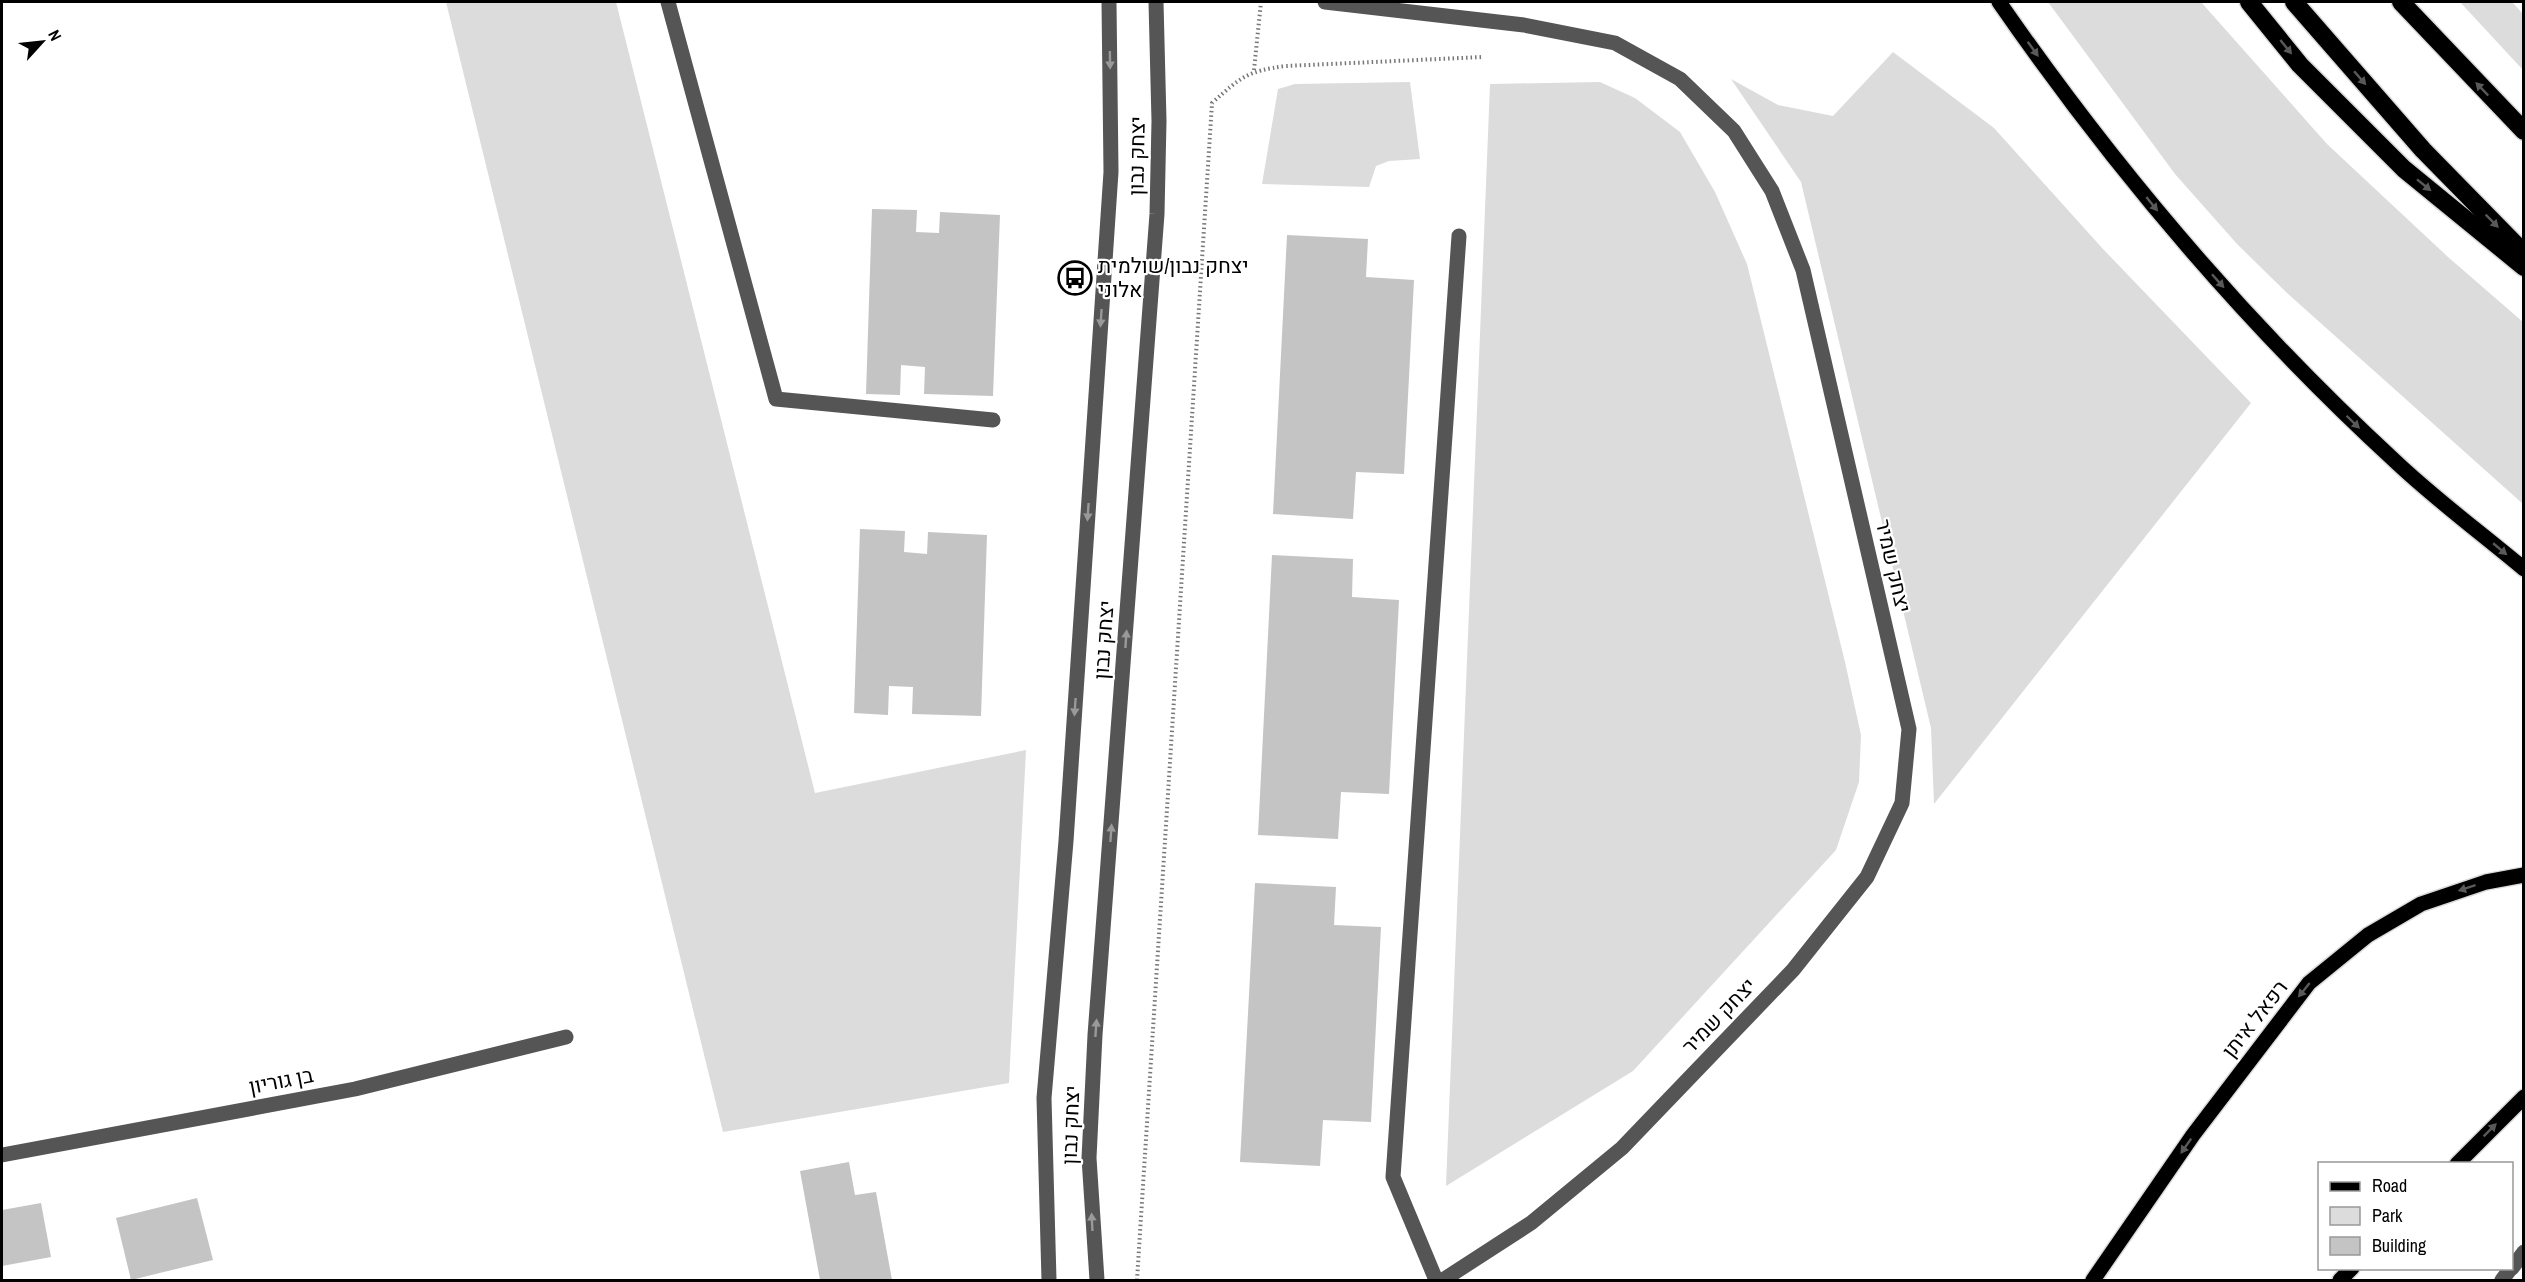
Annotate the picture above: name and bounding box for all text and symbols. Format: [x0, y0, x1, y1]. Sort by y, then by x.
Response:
north arrow [12, 12, 72, 72]
text: N [43, 26, 67, 44]
one-way arrow [2279, 39, 2292, 55]
one-way arrow [2027, 41, 2039, 57]
one-way arrow [1105, 50, 1115, 69]
one-way arrow [2353, 70, 2366, 86]
one-way arrow [2476, 83, 2490, 97]
street label: יצחק נבון [1121, 116, 1152, 196]
one-way arrow [2416, 178, 2431, 190]
one-way arrow [2145, 196, 2158, 211]
one-way arrow [2484, 213, 2498, 227]
place label: יצחק נבון/שולמית אלוני [1098, 251, 1249, 304]
bus stop icon: יצחק נבון/שולמית אלוני [1057, 260, 1093, 296]
one-way arrow [2211, 273, 2224, 288]
one-way arrow [1097, 308, 1106, 327]
one-way arrow [2346, 414, 2360, 428]
one-way arrow [1083, 503, 1093, 522]
street label: יצחק שמיר [1869, 516, 1918, 615]
one-way arrow [2492, 543, 2508, 556]
street label: יצחק נבון [1086, 599, 1121, 681]
one-way arrow [1121, 629, 1130, 648]
one-way arrow [1070, 697, 1080, 716]
one-way arrow [1106, 824, 1116, 843]
one-way arrow [2458, 884, 2476, 894]
street label: יצחק שמיר [1675, 971, 1762, 1060]
street label: רפאל איתן [2215, 974, 2294, 1064]
one-way arrow [2298, 983, 2310, 998]
one-way arrow [1091, 1018, 1101, 1037]
street label: בן גוריון [246, 1060, 316, 1101]
street label: יצחק נבון [1055, 1085, 1086, 1165]
one-way arrow [2483, 1124, 2497, 1138]
one-way arrow [2181, 1138, 2192, 1154]
legend [2318, 1162, 2513, 1270]
text: Road [2372, 1173, 2407, 1198]
text: Park [2372, 1203, 2403, 1228]
one-way arrow [1088, 1213, 1097, 1232]
text: Building [2372, 1233, 2427, 1258]

